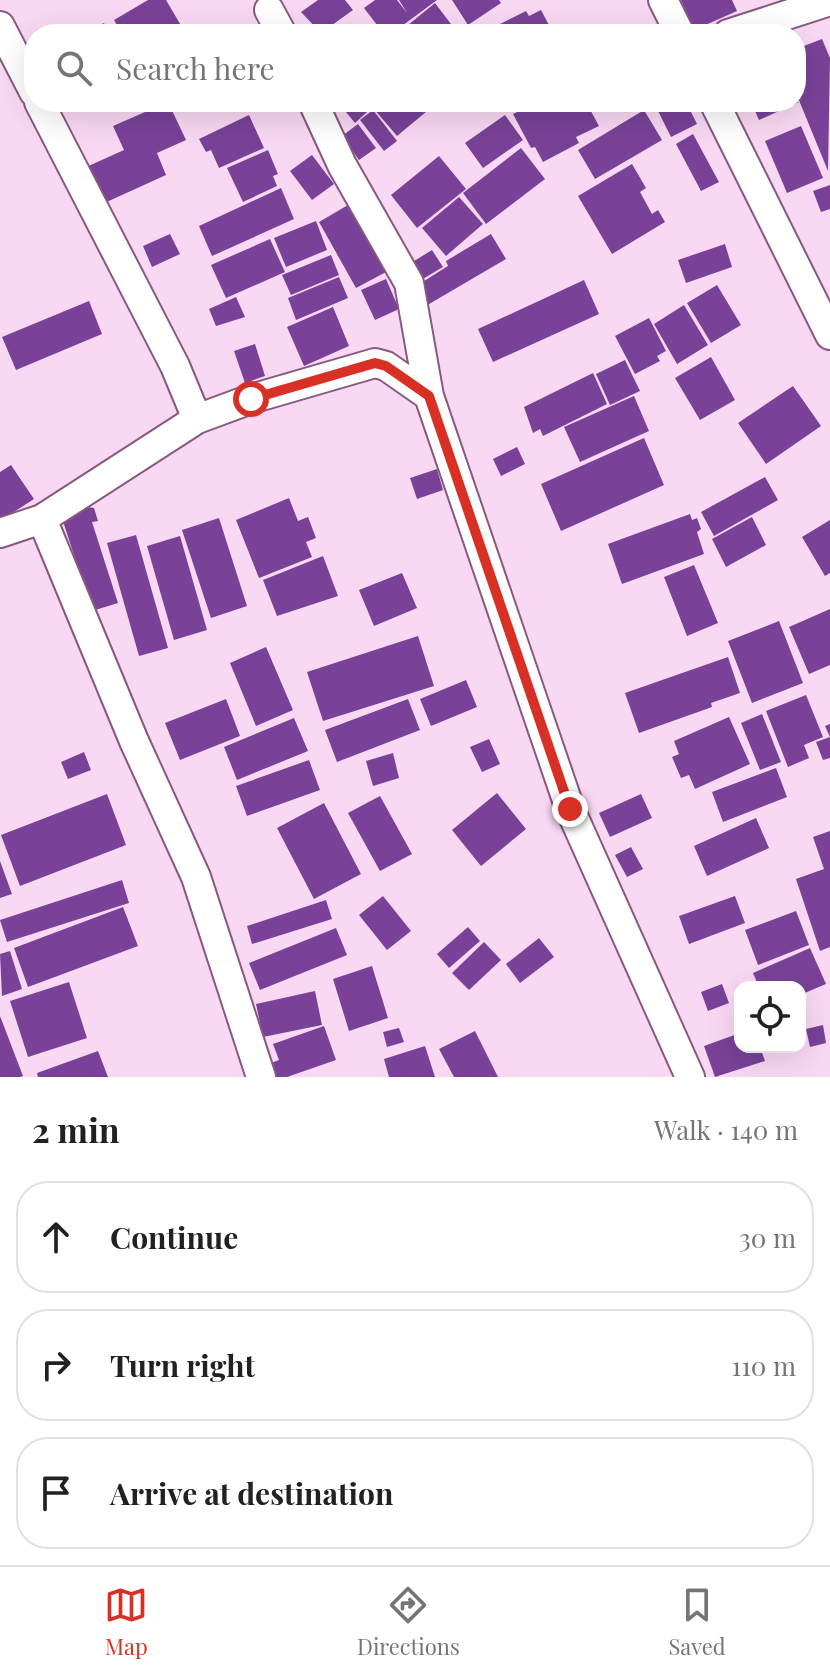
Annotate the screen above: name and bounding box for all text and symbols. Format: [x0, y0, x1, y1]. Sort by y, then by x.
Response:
search box [24, 24, 806, 112]
icon: search [52, 46, 96, 90]
text: Search here [116, 48, 275, 88]
route start [233, 381, 269, 417]
route end [552, 791, 588, 827]
map controls [734, 981, 806, 1053]
button: locate [734, 981, 806, 1053]
text: 2 min [32, 1106, 120, 1152]
text: Walk · 140 m [654, 1112, 798, 1147]
icon: ahead [34, 1215, 78, 1259]
text: Continue [110, 1217, 238, 1257]
text: 30 m [739, 1220, 796, 1255]
icon: right [34, 1343, 78, 1387]
text: Turn right [110, 1345, 255, 1385]
text: 110 m [732, 1348, 796, 1383]
icon: arrive [34, 1471, 78, 1515]
text: Arrive at destination [110, 1473, 393, 1513]
tab: Map [104, 1583, 148, 1661]
tab: Directions [357, 1583, 460, 1661]
tab: Saved [668, 1583, 726, 1661]

